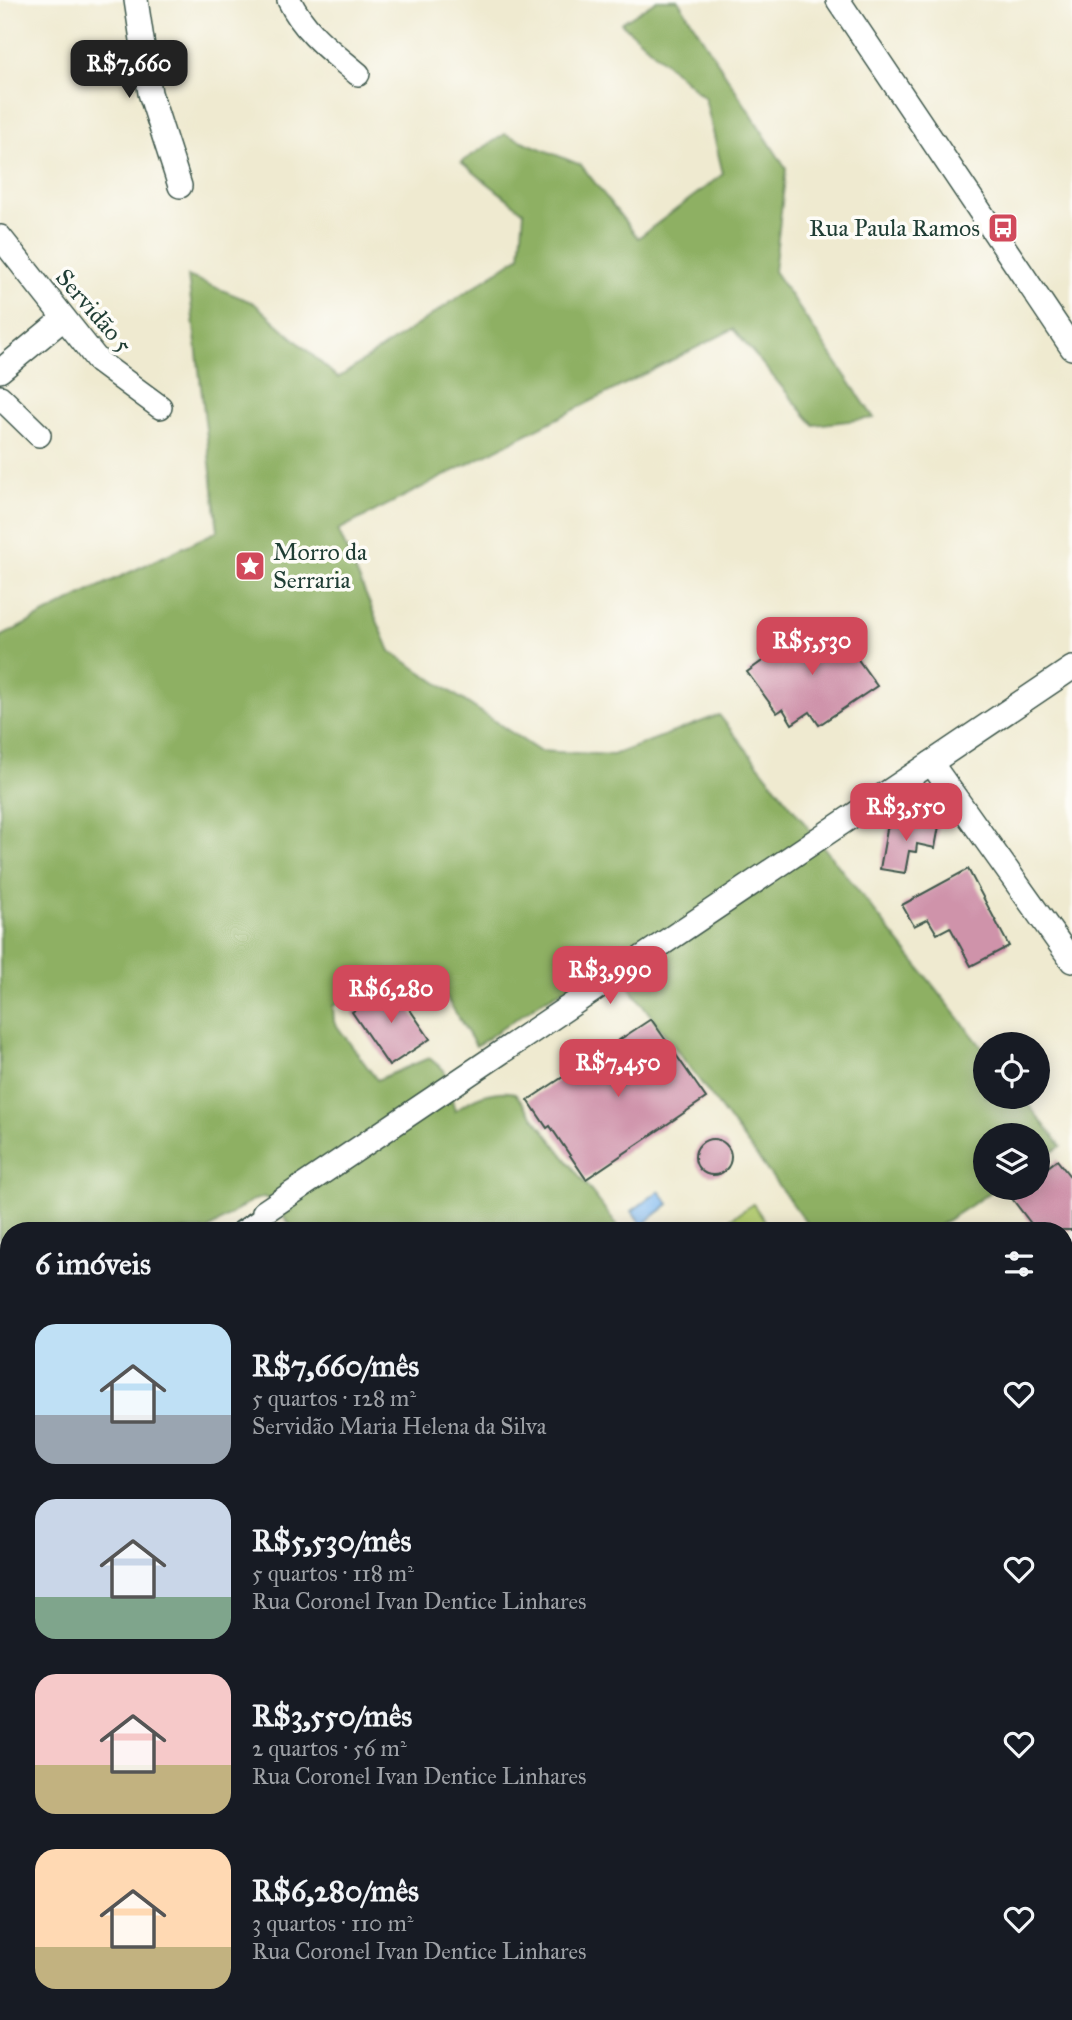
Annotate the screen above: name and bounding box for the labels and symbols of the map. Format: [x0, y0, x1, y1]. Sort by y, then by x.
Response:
pin: R$7,660 [64, 41, 194, 100]
bus stop icon: Rua Paula Ramos [986, 211, 1020, 245]
place label: Rua Paula Ramos [809, 213, 980, 243]
street label: Servidão 5 [49, 263, 139, 359]
place label: Morro da Serraria [273, 537, 368, 595]
place icon: Morro da Serraria [233, 549, 267, 583]
pin: R$5,530 [747, 618, 877, 677]
pin: R$3,550 [841, 784, 971, 843]
pin: R$3,990 [545, 946, 675, 1006]
pin: R$6,280 [326, 965, 456, 1025]
pin: R$7,450 [553, 1040, 683, 1099]

